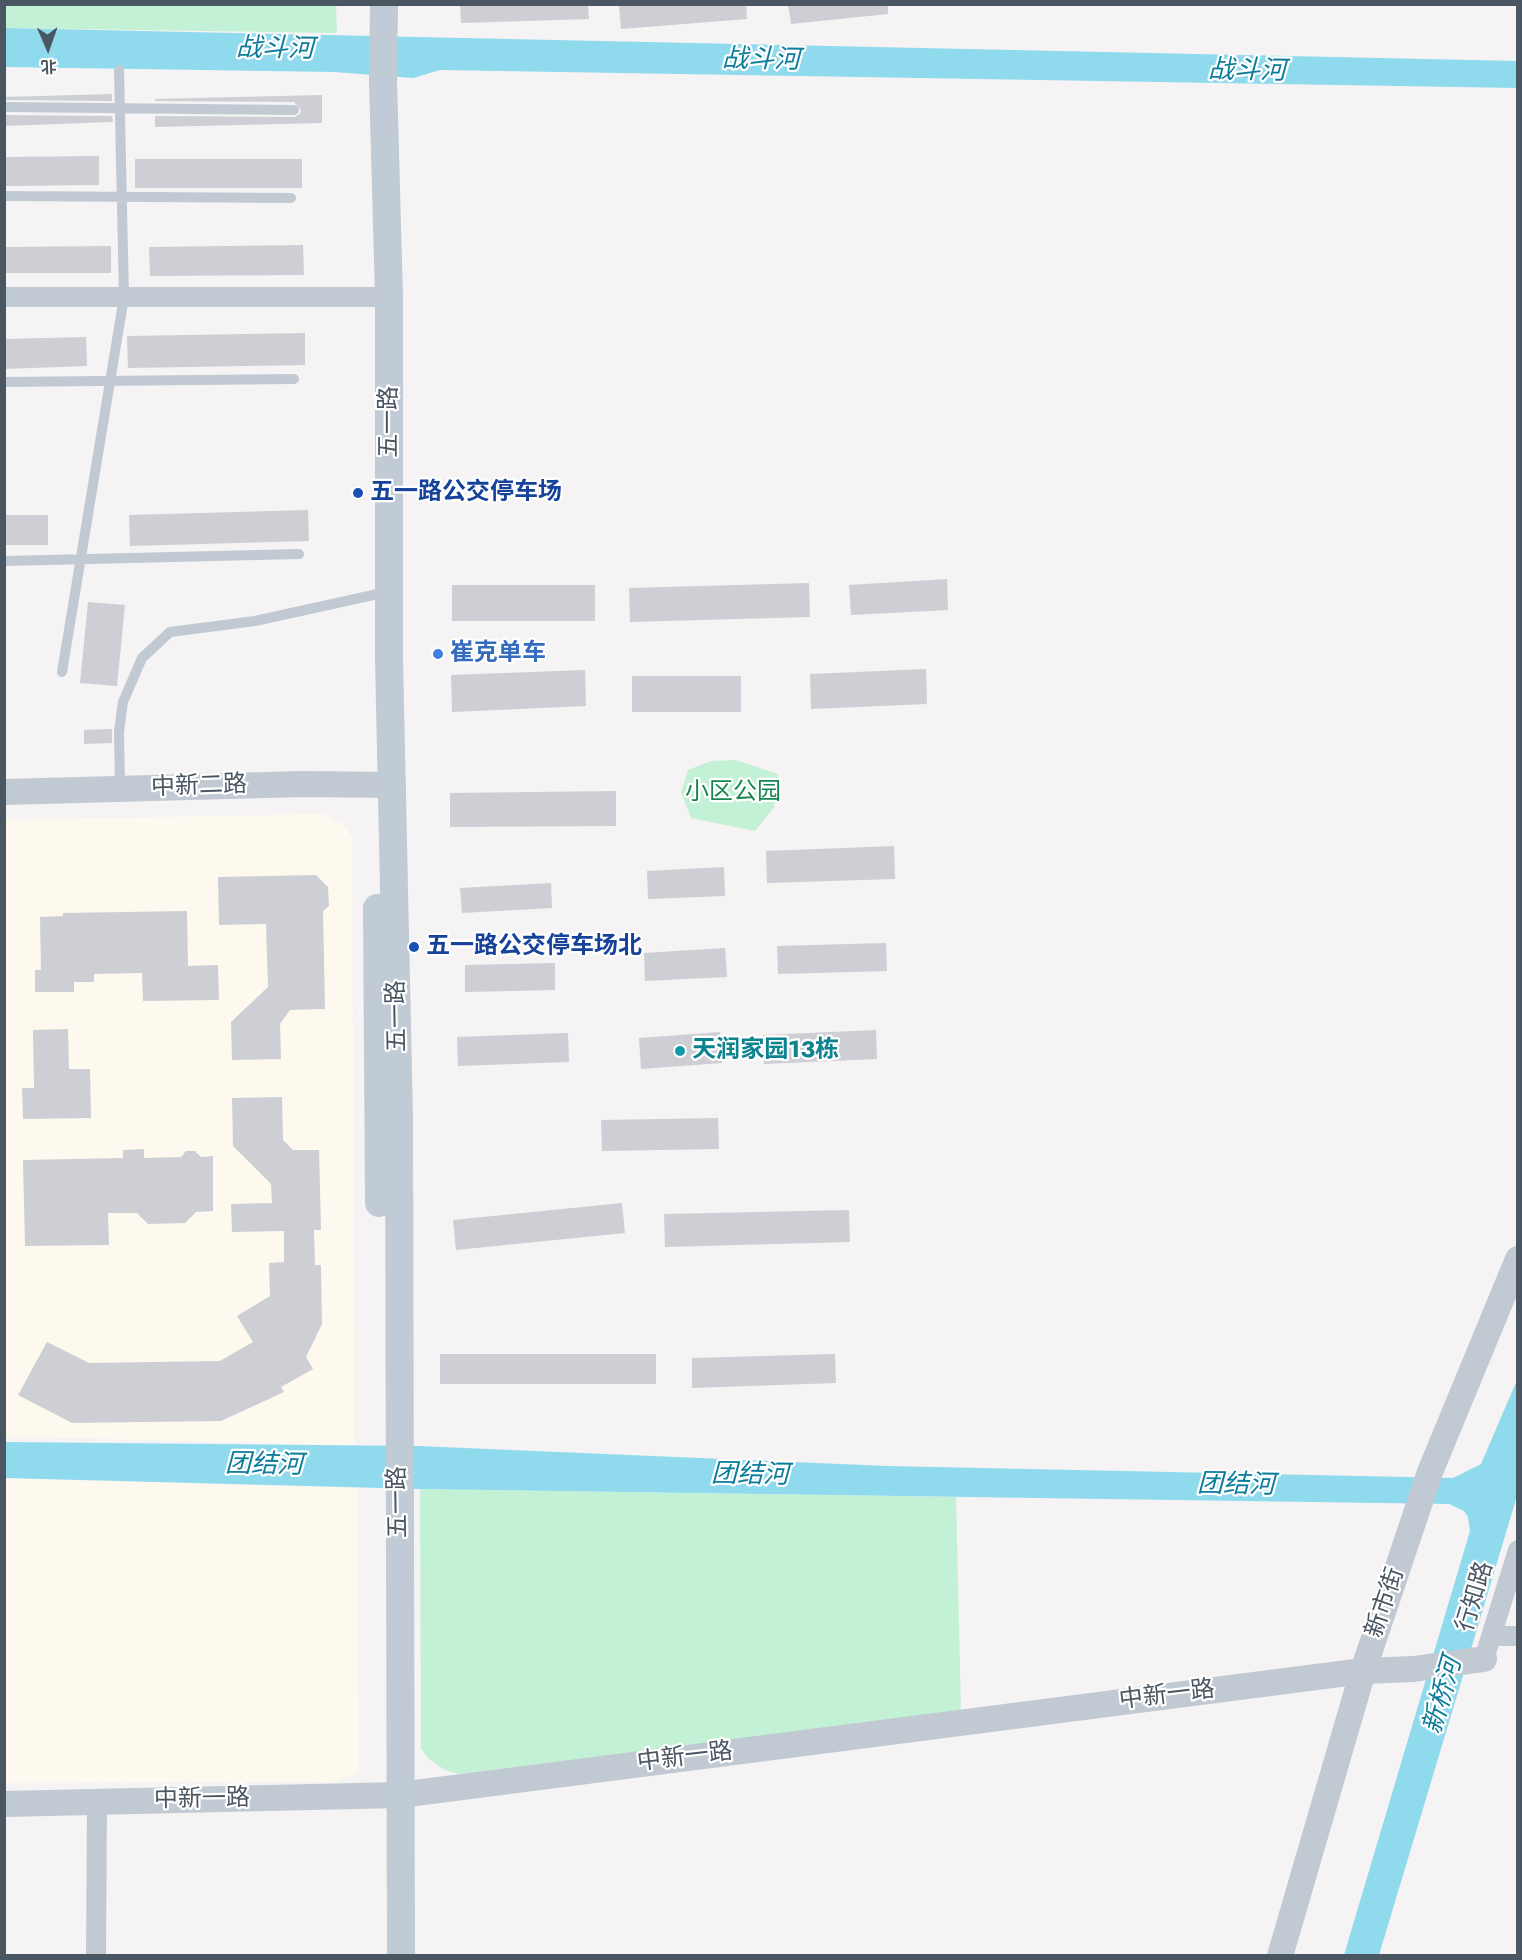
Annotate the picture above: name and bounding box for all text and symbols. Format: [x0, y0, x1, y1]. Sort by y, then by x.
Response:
north arrow [18, 18, 78, 78]
water label: 战斗河 [236, 34, 314, 66]
water label: 战斗河 [722, 45, 800, 77]
text: 北 [40, 55, 57, 78]
water label: 战斗河 [1208, 56, 1286, 88]
street label: 五一路 [376, 386, 404, 458]
place label: 五一路公交停车场 [370, 479, 562, 507]
marker: 五一路公交停车场 [351, 486, 365, 500]
place label: 崔克单车 [450, 640, 546, 668]
marker: 崔克单车 [431, 647, 445, 661]
street label: 中新二路 [151, 771, 247, 803]
park label: 小区公园 [685, 779, 781, 807]
place label: 五一路公交停车场北 [426, 933, 642, 961]
marker: 五一路公交停车场北 [407, 940, 421, 954]
street label: 五一路 [383, 980, 413, 1052]
place label: 天润家园13栋 [692, 1037, 839, 1065]
marker: 天润家园13栋 [673, 1044, 687, 1058]
water label: 团结河 [225, 1450, 303, 1482]
water label: 团结河 [711, 1460, 789, 1492]
street label: 五一路 [384, 1466, 414, 1538]
water label: 团结河 [1197, 1470, 1275, 1502]
street label: 行知路 [1452, 1558, 1500, 1636]
street label: 新市街 [1361, 1564, 1411, 1642]
water label: 新桥河 [1418, 1654, 1470, 1738]
street label: 中新一路 [1118, 1676, 1216, 1716]
street label: 中新一路 [636, 1738, 734, 1778]
street label: 中新一路 [154, 1785, 250, 1815]

